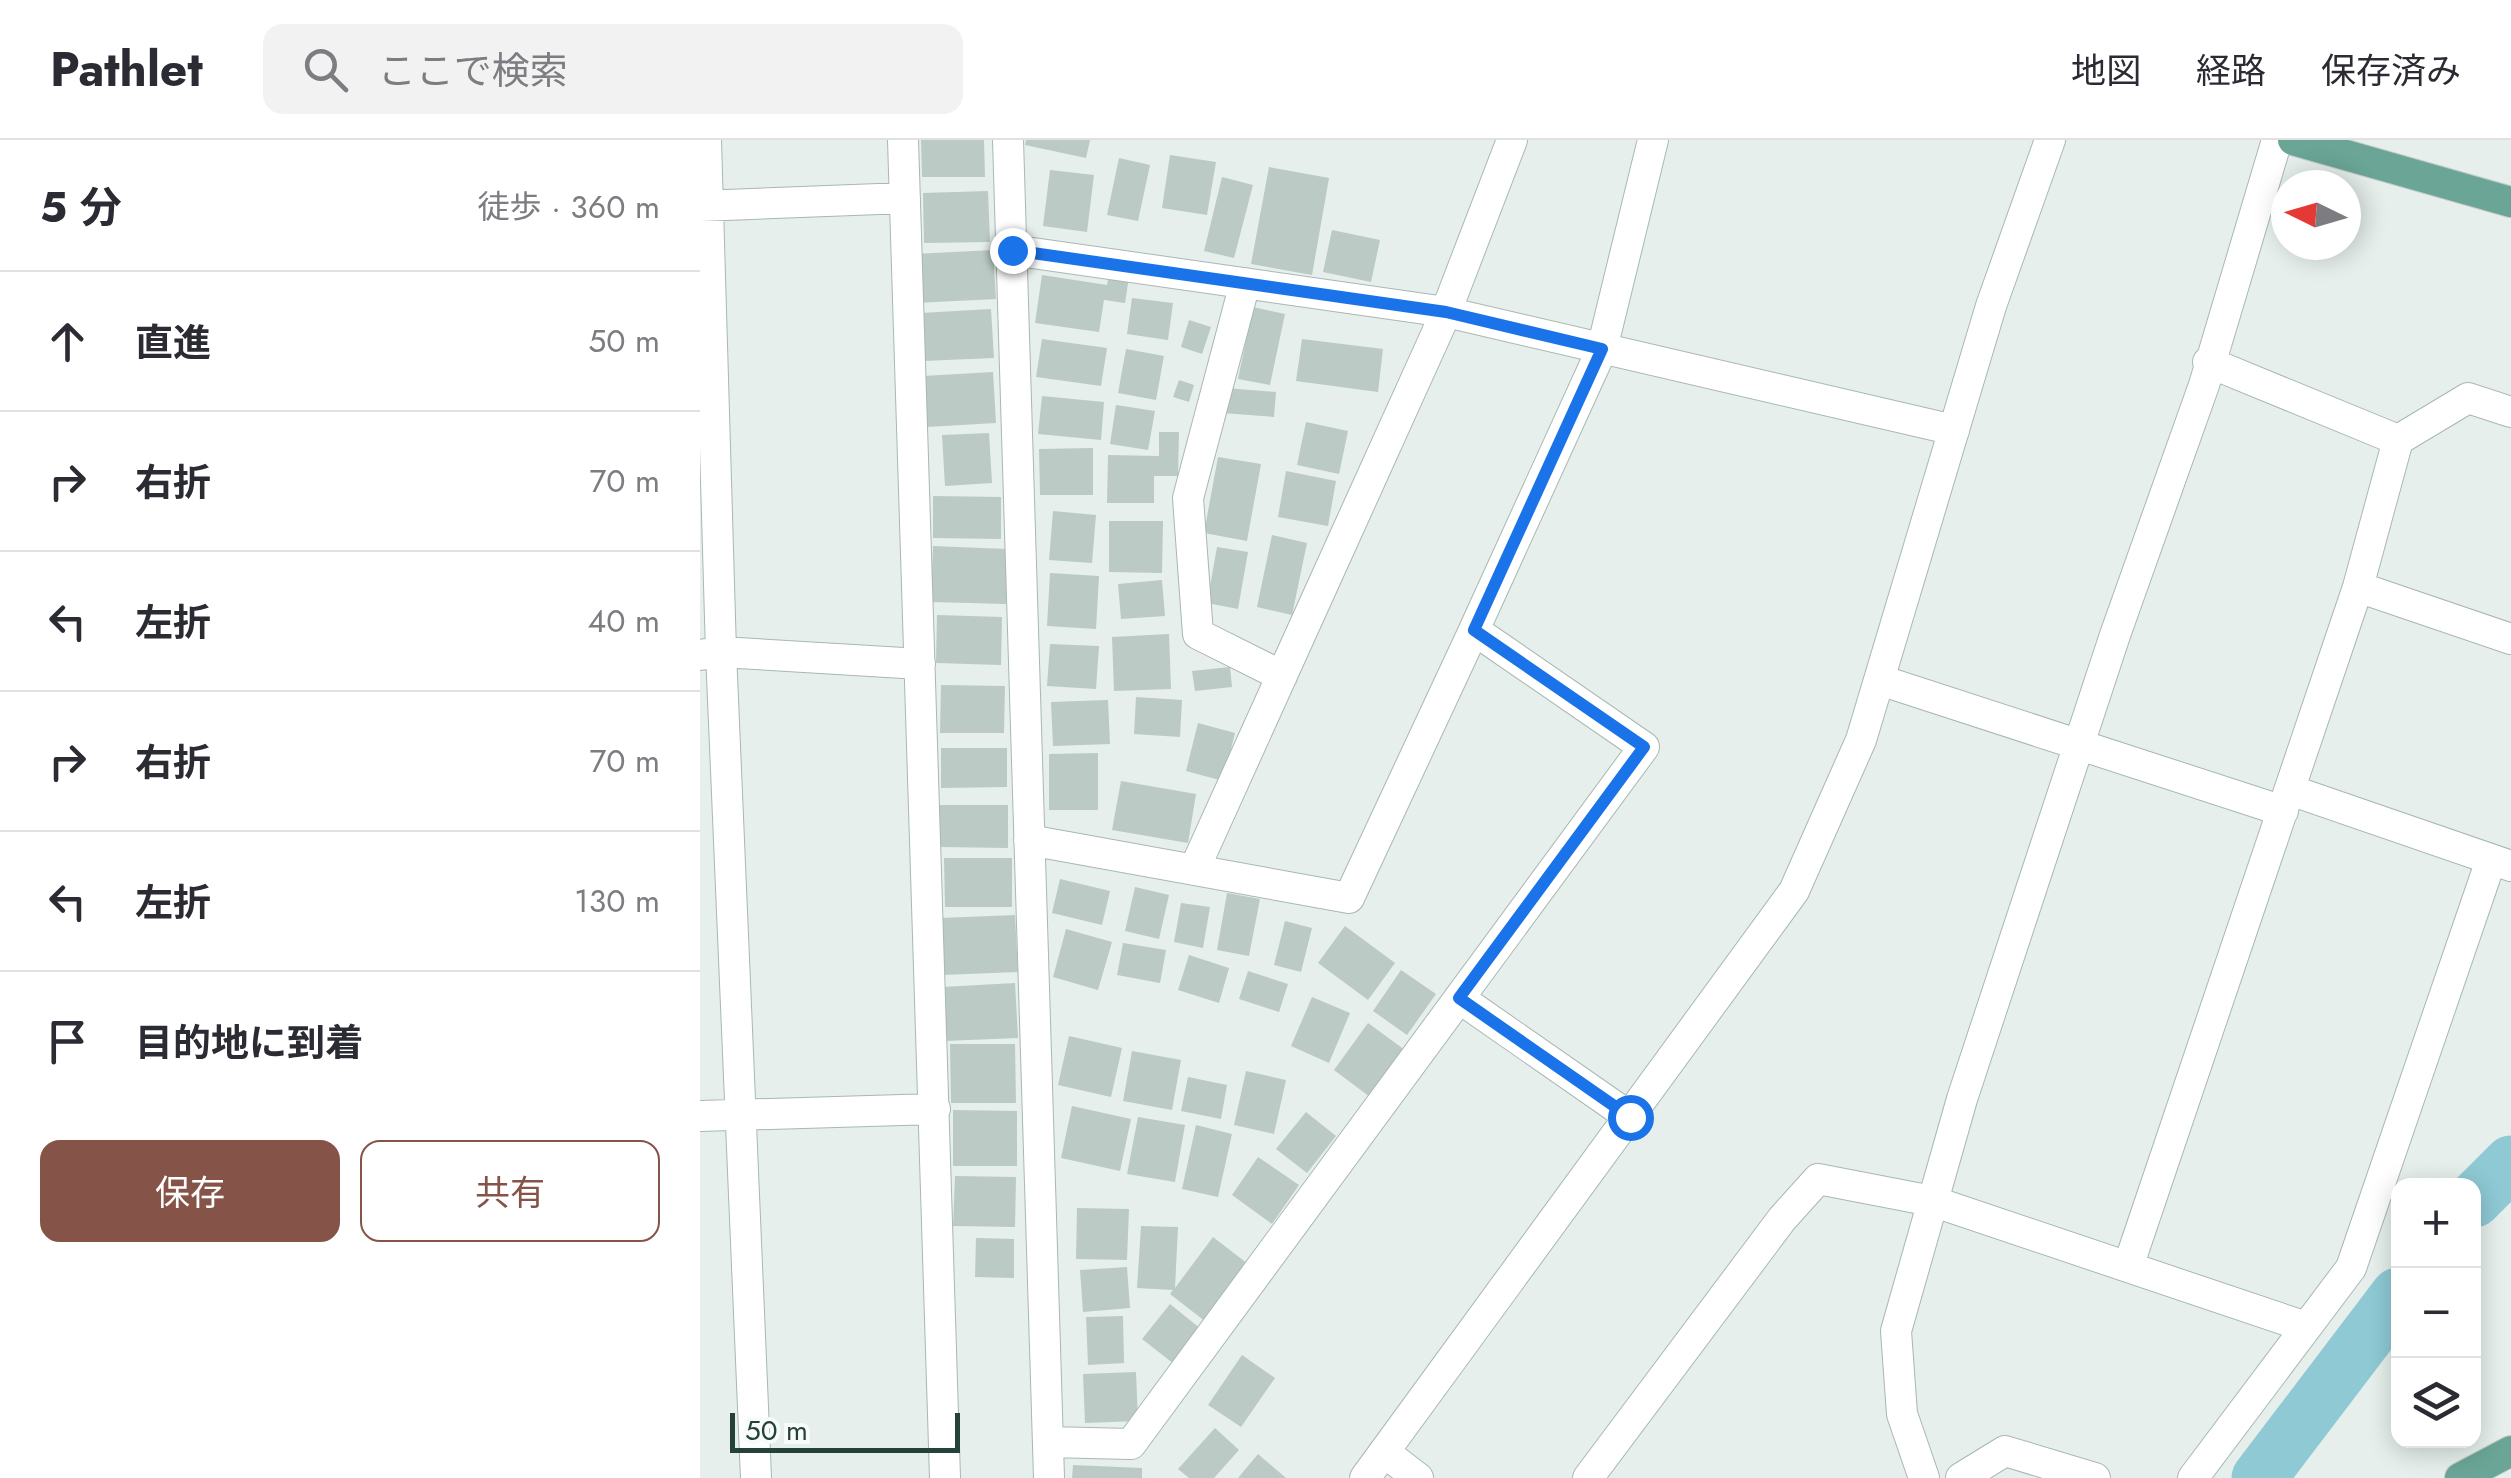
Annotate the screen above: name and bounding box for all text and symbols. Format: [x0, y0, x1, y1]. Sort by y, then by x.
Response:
search box [263, 24, 963, 114]
text: Pathlet [50, 35, 203, 104]
icon: search [298, 42, 353, 97]
text: ここで検索 [378, 43, 568, 98]
text: 地図 [2071, 46, 2141, 96]
text: 経路 [2196, 46, 2266, 96]
text: 保存済み [2321, 46, 2461, 96]
north arrow [2271, 170, 2361, 260]
text: 5 分 [40, 177, 122, 238]
text: 徒歩 · 360 m [478, 184, 660, 230]
route end [990, 228, 1036, 274]
icon: ahead [40, 314, 95, 369]
text: 直進 [135, 315, 211, 370]
text: 50 m [588, 318, 660, 364]
icon: right [40, 454, 95, 509]
text: 右折 [135, 455, 211, 510]
text: 70 m [589, 458, 660, 504]
icon: left [40, 594, 95, 649]
text: 左折 [135, 595, 211, 650]
text: 40 m [588, 598, 660, 644]
icon: right [40, 734, 95, 789]
text: 右折 [135, 735, 211, 790]
text: 70 m [589, 738, 660, 784]
icon: left [40, 874, 95, 929]
text: 左折 [135, 875, 211, 930]
text: 130 m [574, 878, 660, 924]
icon: arrive [40, 1014, 95, 1069]
text: 目的地に到着 [135, 1015, 363, 1070]
route start [1608, 1095, 1654, 1141]
button: 保存 [40, 1140, 340, 1242]
button: 共有 [360, 1140, 660, 1242]
map controls [2391, 1178, 2481, 1448]
button: + [2391, 1178, 2481, 1268]
button: − [2391, 1268, 2481, 1358]
button: layers [2391, 1358, 2481, 1448]
scale bar [730, 1408, 960, 1452]
text: 50 m [745, 1410, 808, 1451]

